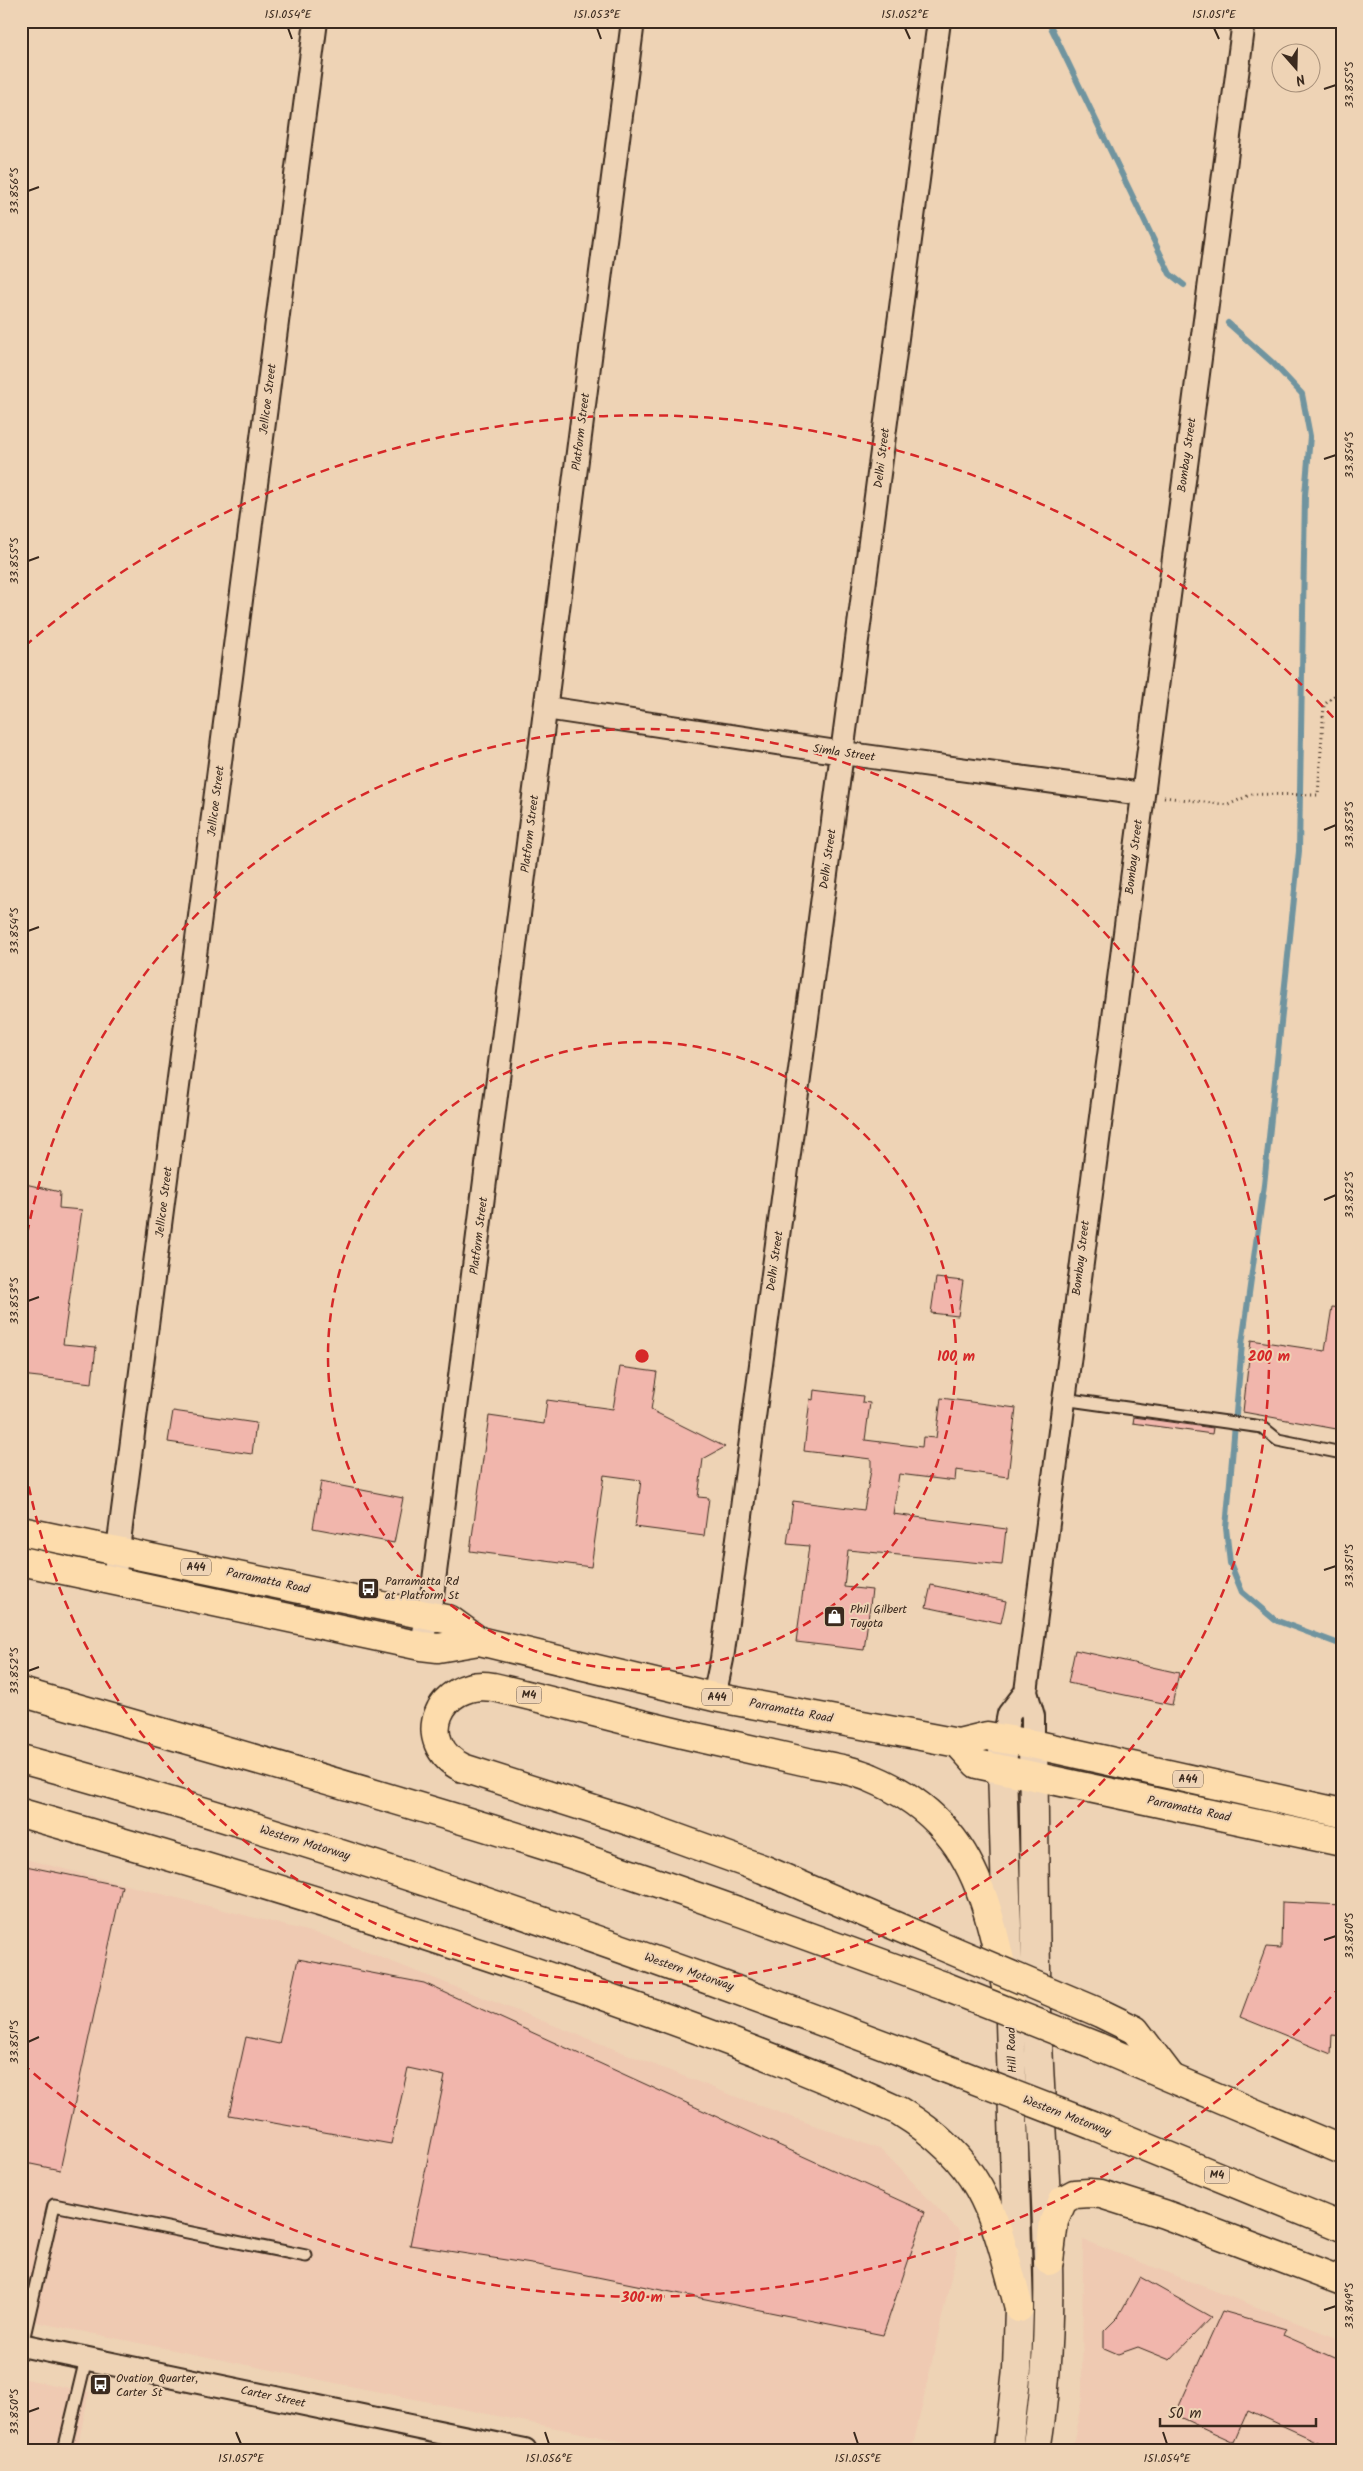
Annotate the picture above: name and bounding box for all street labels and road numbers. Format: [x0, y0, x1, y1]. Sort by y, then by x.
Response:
street label: Jellicoe Street [254, 362, 282, 435]
street label: Platform Street [567, 392, 595, 472]
street label: Bombay Street [1172, 416, 1202, 494]
street label: Delhi Street [869, 426, 895, 489]
street label: Simla Street [812, 739, 877, 767]
street label: Jellicoe Street [202, 764, 230, 837]
street label: Platform Street [516, 794, 544, 874]
street label: Bombay Street [1120, 818, 1148, 896]
street label: Delhi Street [814, 827, 842, 890]
street label: Jellicoe Street [150, 1165, 178, 1238]
street label: Platform Street [465, 1196, 493, 1276]
street label: Bombay Street [1067, 1219, 1095, 1297]
street label: Delhi Street [761, 1229, 789, 1292]
road number: A44 [181, 1558, 211, 1575]
street label: Parramatta Road [225, 1563, 312, 1599]
road number: M4 [516, 1686, 542, 1704]
road number: A44 [702, 1688, 732, 1705]
street label: Parramatta Road [748, 1694, 835, 1729]
road number: A44 [1173, 1770, 1203, 1788]
street label: Parramatta Road [1146, 1791, 1233, 1827]
street label: Western Motorway [258, 1820, 353, 1866]
street label: Western Motorway [642, 1948, 737, 1996]
street label: Hill Road [1002, 2026, 1022, 2073]
street label: Western Motorway [1020, 2090, 1114, 2142]
road number: M4 [1204, 2166, 1230, 2184]
street label: Carter Street [239, 2381, 308, 2413]

